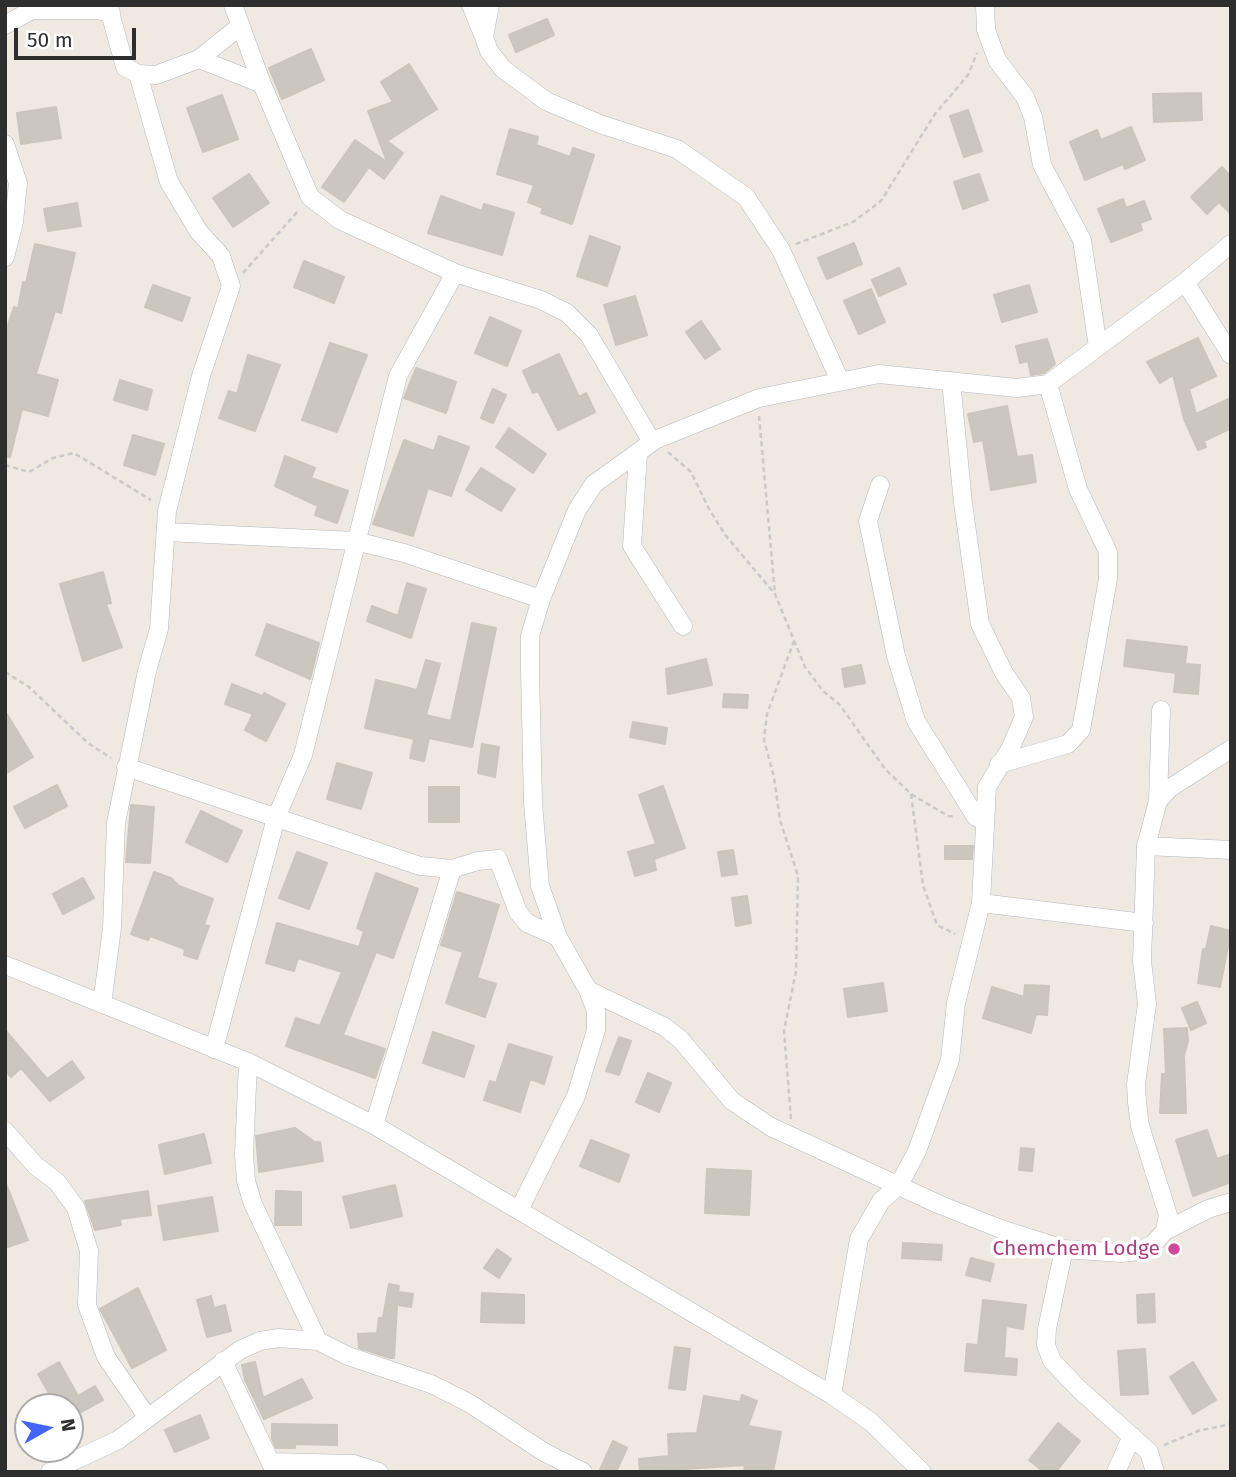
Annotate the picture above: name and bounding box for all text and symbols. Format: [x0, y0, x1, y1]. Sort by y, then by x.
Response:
scale bar [18, 14, 140, 58]
text: 50 m [27, 27, 73, 53]
place label: Chemchem Lodge [993, 1236, 1160, 1262]
marker: Chemchem Lodge [1166, 1241, 1182, 1257]
north arrow [14, 1393, 84, 1463]
text: N [56, 1417, 81, 1433]

